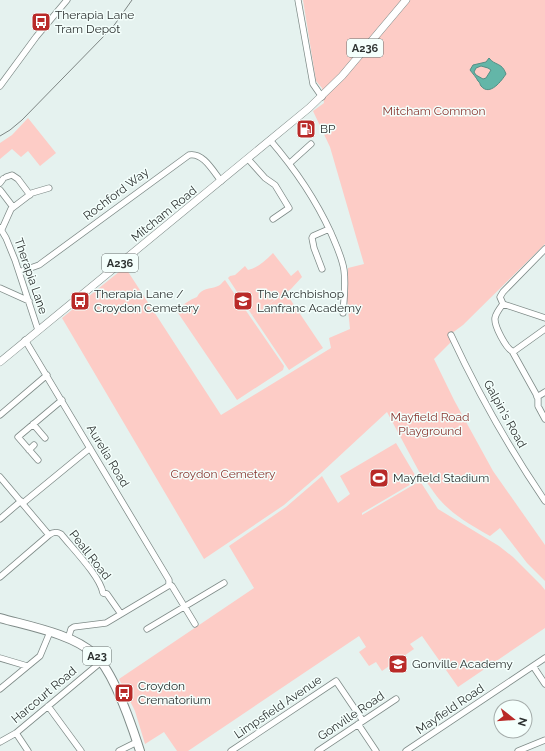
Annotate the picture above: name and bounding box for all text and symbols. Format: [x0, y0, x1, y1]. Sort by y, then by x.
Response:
place label: Therapia Lane Tram Depot [55, 8, 134, 36]
bus stop icon: Therapia Lane Tram Depot [30, 11, 52, 33]
road number: A236 [347, 39, 383, 57]
park label: Mitcham Common [383, 104, 485, 118]
fuel station icon: BP [295, 118, 317, 140]
place label: BP [320, 122, 336, 136]
street label: Rochford Way [81, 165, 152, 223]
street label: Mitcham Road [128, 183, 200, 245]
street label: Therapia Lane [11, 236, 51, 316]
road number: A236 [102, 254, 138, 272]
place label: Therapia Lane / Croydon Cemetery [94, 287, 200, 315]
place label: The Archbishop Lanfranc Academy [257, 287, 362, 315]
bus stop icon: Therapia Lane / Croydon Cemetery [69, 290, 91, 312]
school or university icon: The Archbishop Lanfranc Academy [232, 290, 254, 312]
street label: Galpin's Road [481, 378, 529, 450]
park label: Mayfield Road Playground [391, 410, 469, 438]
street label: Aurelia Road [84, 422, 132, 490]
park label: Croydon Cemetery [170, 467, 276, 481]
sports icon: Mayfield Stadium [368, 467, 390, 489]
place label: Mayfield Stadium [393, 471, 489, 485]
street label: Peall Road [66, 527, 114, 583]
road number: A23 [83, 647, 111, 665]
school or university icon: Gonville Academy [387, 653, 409, 675]
place label: Gonville Academy [412, 657, 513, 671]
street label: Harcourt Road [9, 664, 79, 726]
street label: Limpsfield Avenue [232, 673, 324, 741]
place label: Croydon Crematorium [138, 679, 211, 707]
street label: Mayfield Road [413, 681, 487, 737]
bus stop icon: Croydon Crematorium [113, 682, 135, 704]
street label: Gonville Road [315, 689, 387, 743]
north arrow [493, 699, 533, 739]
text: N [515, 716, 530, 728]

